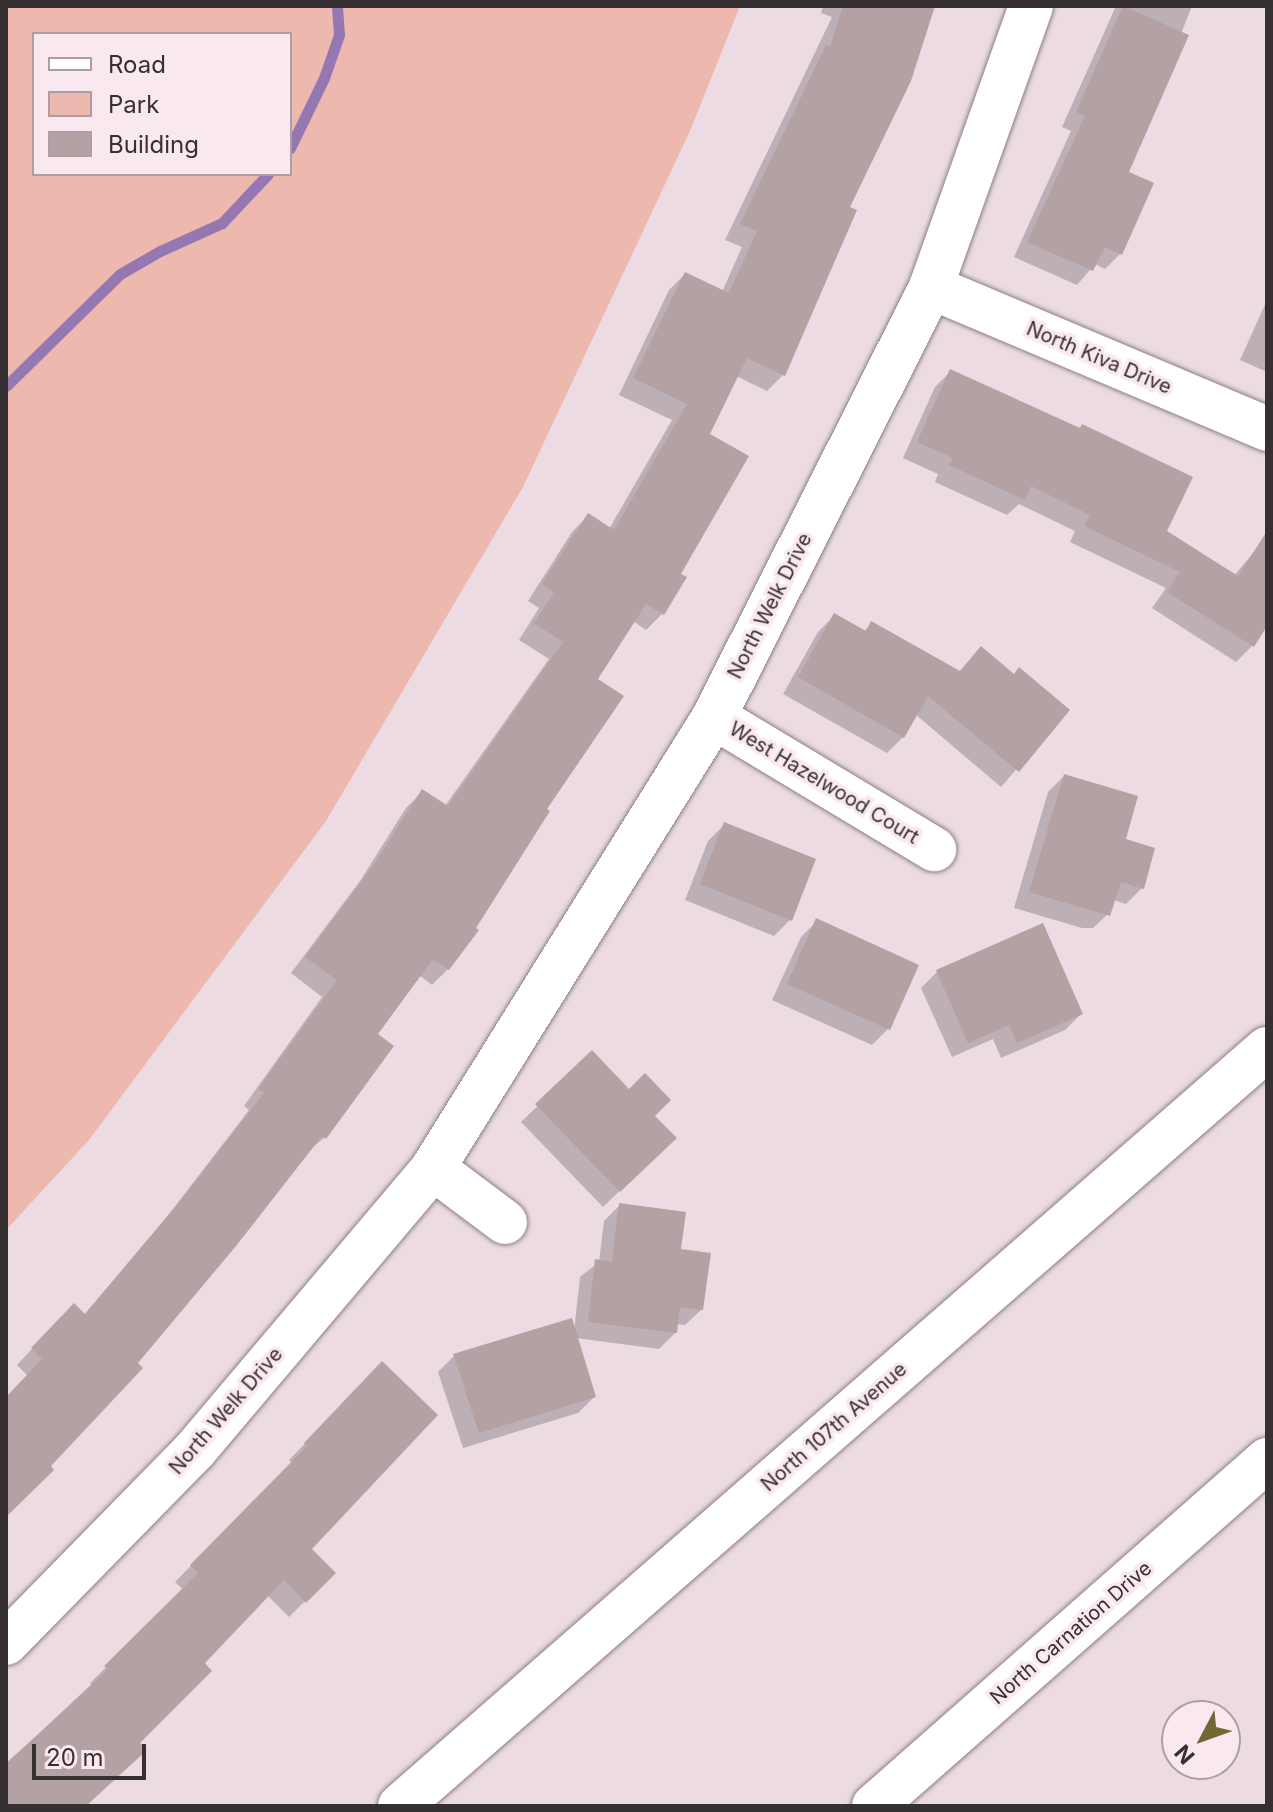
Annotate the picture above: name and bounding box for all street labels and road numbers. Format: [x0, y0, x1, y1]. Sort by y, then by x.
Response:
street label: North Kiva Drive [1023, 317, 1175, 399]
street label: North Welk Drive [723, 529, 817, 683]
street label: West Hazelwood Court [725, 717, 923, 849]
street label: North Welk Drive [164, 1343, 288, 1479]
street label: North 107th Avenue [756, 1357, 912, 1497]
street label: North Carnation Drive [985, 1556, 1157, 1710]

